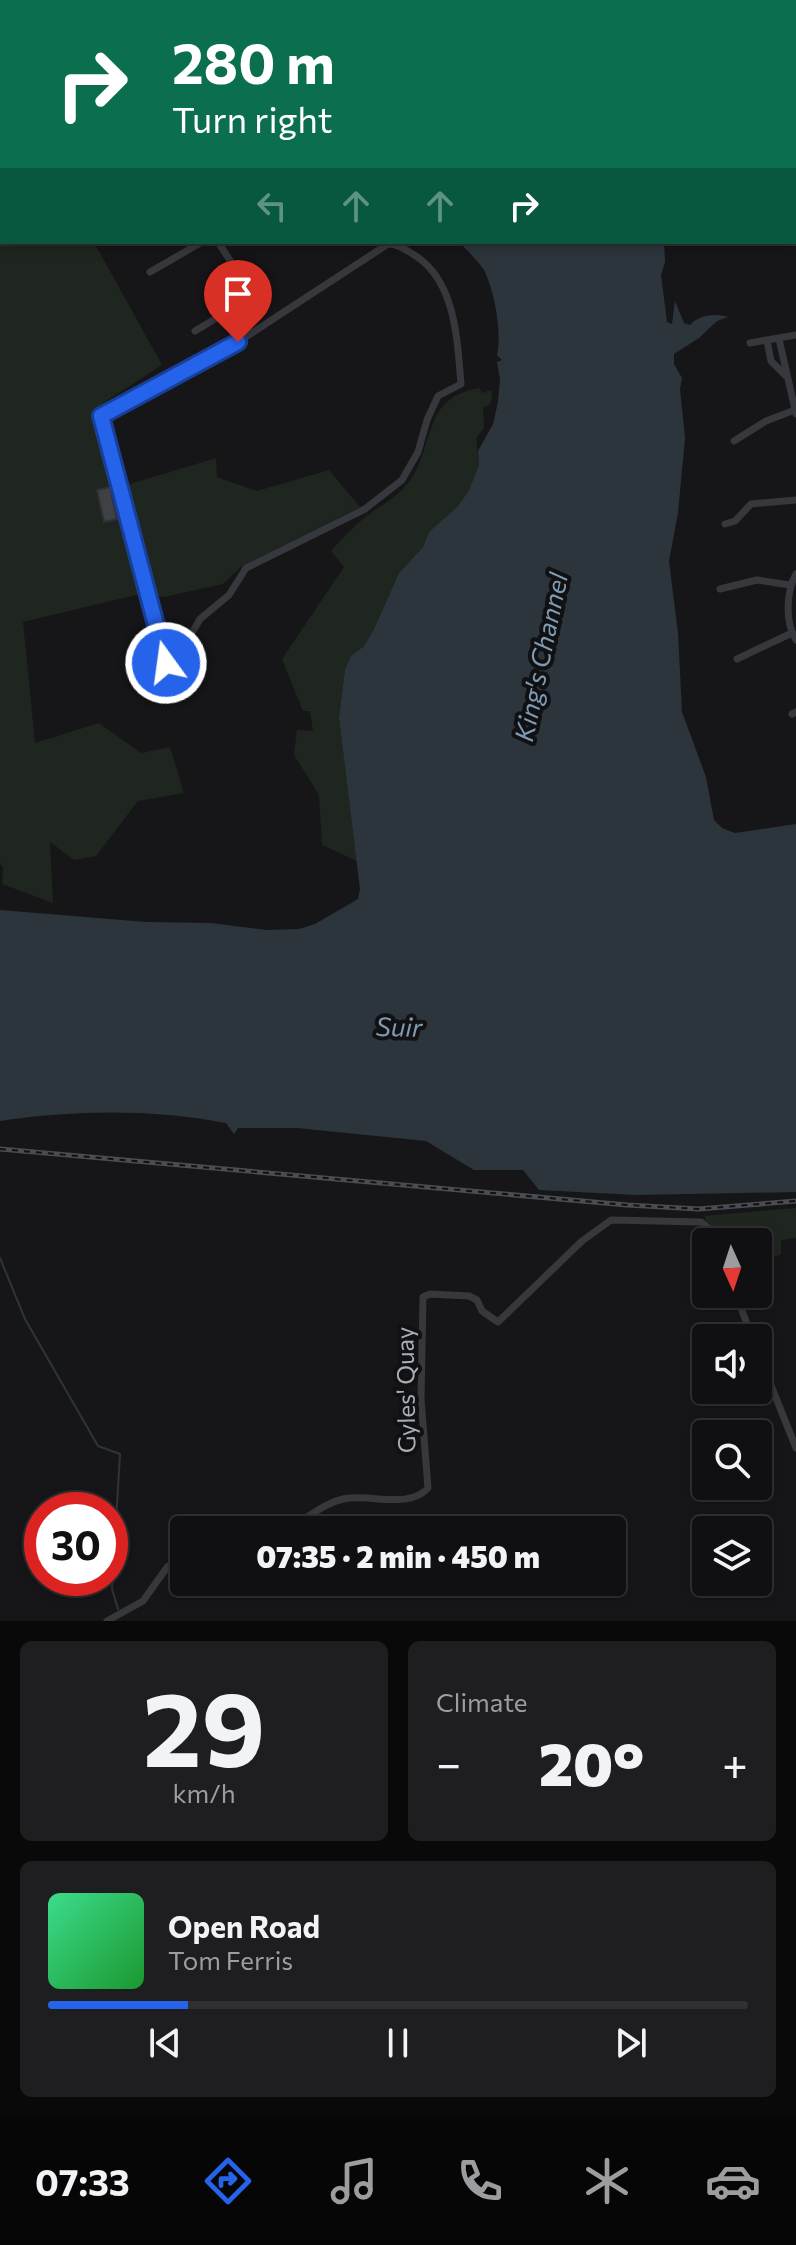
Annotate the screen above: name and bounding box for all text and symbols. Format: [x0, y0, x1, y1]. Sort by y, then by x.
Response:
text: 280 m [172, 27, 335, 96]
icon: right [40, 32, 144, 136]
text: Turn right [172, 96, 333, 140]
icon: left [250, 184, 294, 228]
icon: ahead [334, 184, 378, 228]
icon: ahead [418, 184, 462, 228]
icon: right [502, 184, 546, 228]
pin [204, 260, 272, 342]
icon: arrive [216, 272, 260, 316]
water label: King's Channel [507, 568, 573, 744]
position arrow [124, 621, 208, 705]
water label: Suir [375, 1010, 424, 1042]
north arrow [692, 1228, 772, 1308]
map controls [692, 1228, 772, 1596]
button: sound [692, 1324, 772, 1404]
street label: Gyles' Quay [389, 1327, 421, 1453]
button: search [692, 1420, 772, 1500]
speed limit sign: 30 [24, 1492, 128, 1596]
button: layers [692, 1516, 772, 1596]
text: 07:35 · 2 min · 450 m [256, 1537, 540, 1574]
text: 29 [143, 1661, 265, 1788]
text: Climate [436, 1686, 528, 1717]
text: 20° [539, 1725, 644, 1798]
text: − [436, 1735, 461, 1789]
text: + [722, 1735, 748, 1789]
text: km/h [172, 1777, 236, 1808]
text: Open Road [168, 1907, 320, 1944]
text: Tom Ferris [168, 1944, 293, 1975]
icon: previous [143, 2021, 187, 2065]
icon: pause [376, 2021, 420, 2065]
icon: next [609, 2021, 653, 2065]
icon: directions [200, 2153, 256, 2209]
icon: music [326, 2153, 382, 2209]
icon: phone [452, 2153, 508, 2209]
icon: climate [579, 2153, 635, 2209]
icon: car [705, 2153, 761, 2209]
text: 07:33 [35, 2159, 130, 2203]

